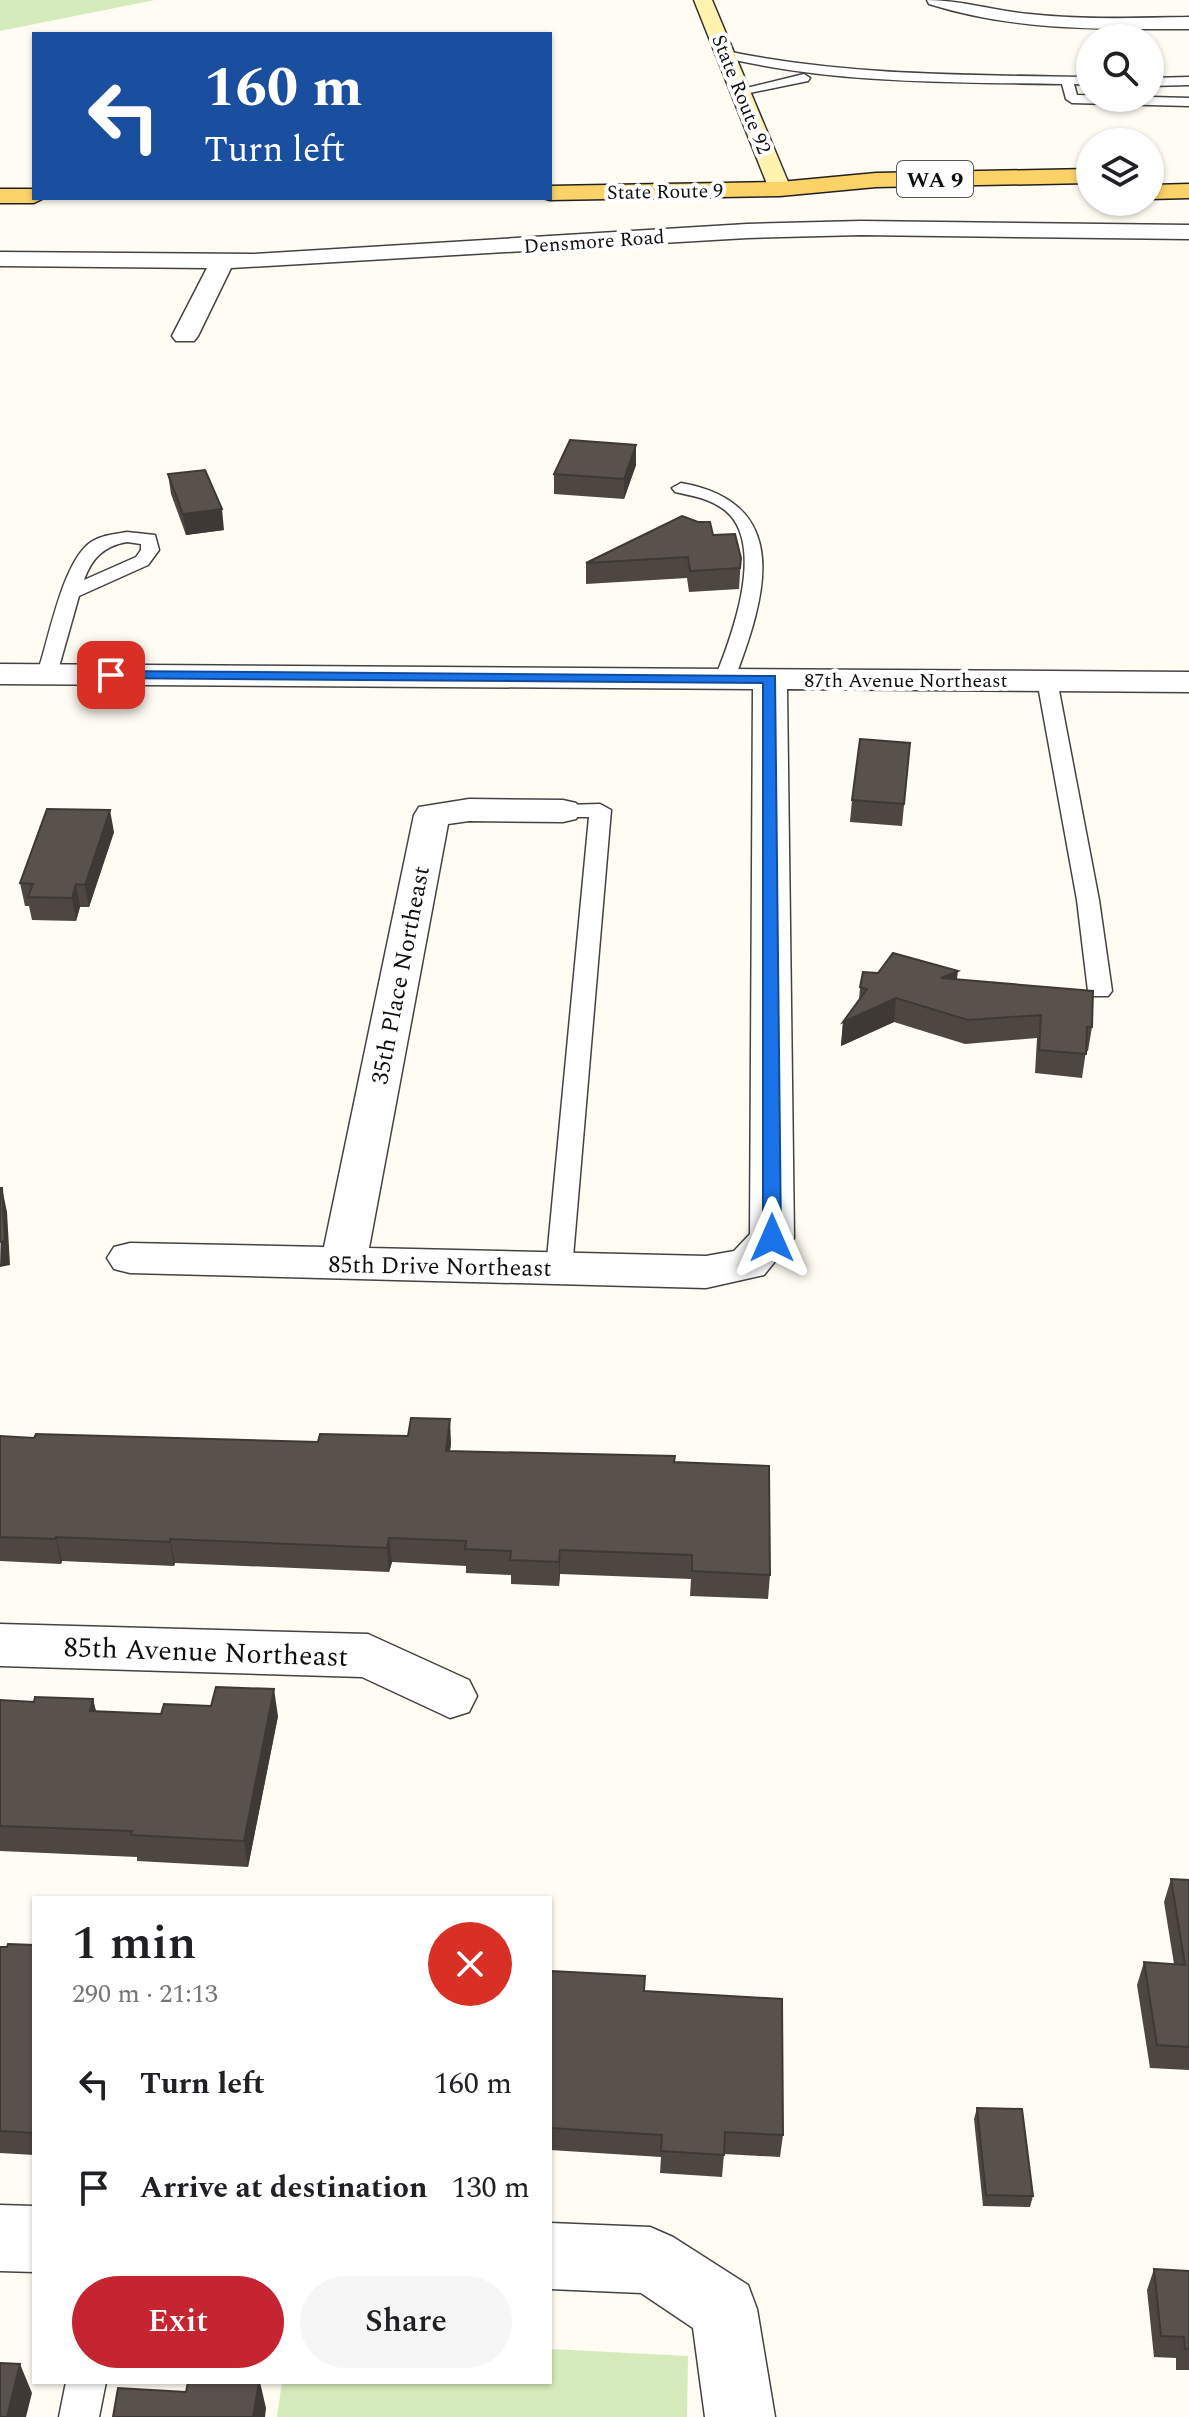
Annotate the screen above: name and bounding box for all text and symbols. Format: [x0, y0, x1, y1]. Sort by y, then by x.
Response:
map controls [1076, 24, 1164, 216]
button: search [1076, 24, 1164, 112]
street label: State Route 92 [703, 30, 779, 159]
text: 160 m [204, 46, 363, 131]
icon: left [72, 64, 176, 168]
text: Turn left [204, 123, 345, 178]
button: layers [1076, 128, 1164, 216]
road number: WA 9 [897, 161, 973, 197]
street label: State Route 9 [607, 176, 723, 208]
street label: Densmore Road [523, 222, 666, 262]
pin [77, 641, 145, 709]
icon: arrive [89, 653, 133, 697]
street label: 87th Avenue Northeast [804, 666, 1008, 696]
street label: 35th Place Northeast [362, 863, 440, 1088]
position arrow [730, 1196, 814, 1280]
street label: 85th Drive Northeast [328, 1247, 552, 1287]
street label: 85th Avenue Northeast [63, 1626, 349, 1679]
text: 1 min [72, 1907, 197, 1980]
button: close [428, 1922, 512, 2006]
text: 290 m · 21:13 [72, 1974, 218, 2014]
text: Turn left [140, 2061, 265, 2107]
text: 160 m [434, 2061, 512, 2107]
icon: left [72, 2062, 116, 2106]
text: Arrive at destination [140, 2165, 427, 2211]
text: 130 m [451, 2165, 530, 2211]
icon: arrive [72, 2166, 116, 2210]
button: Exit [72, 2276, 284, 2368]
button: Share [300, 2276, 512, 2368]

